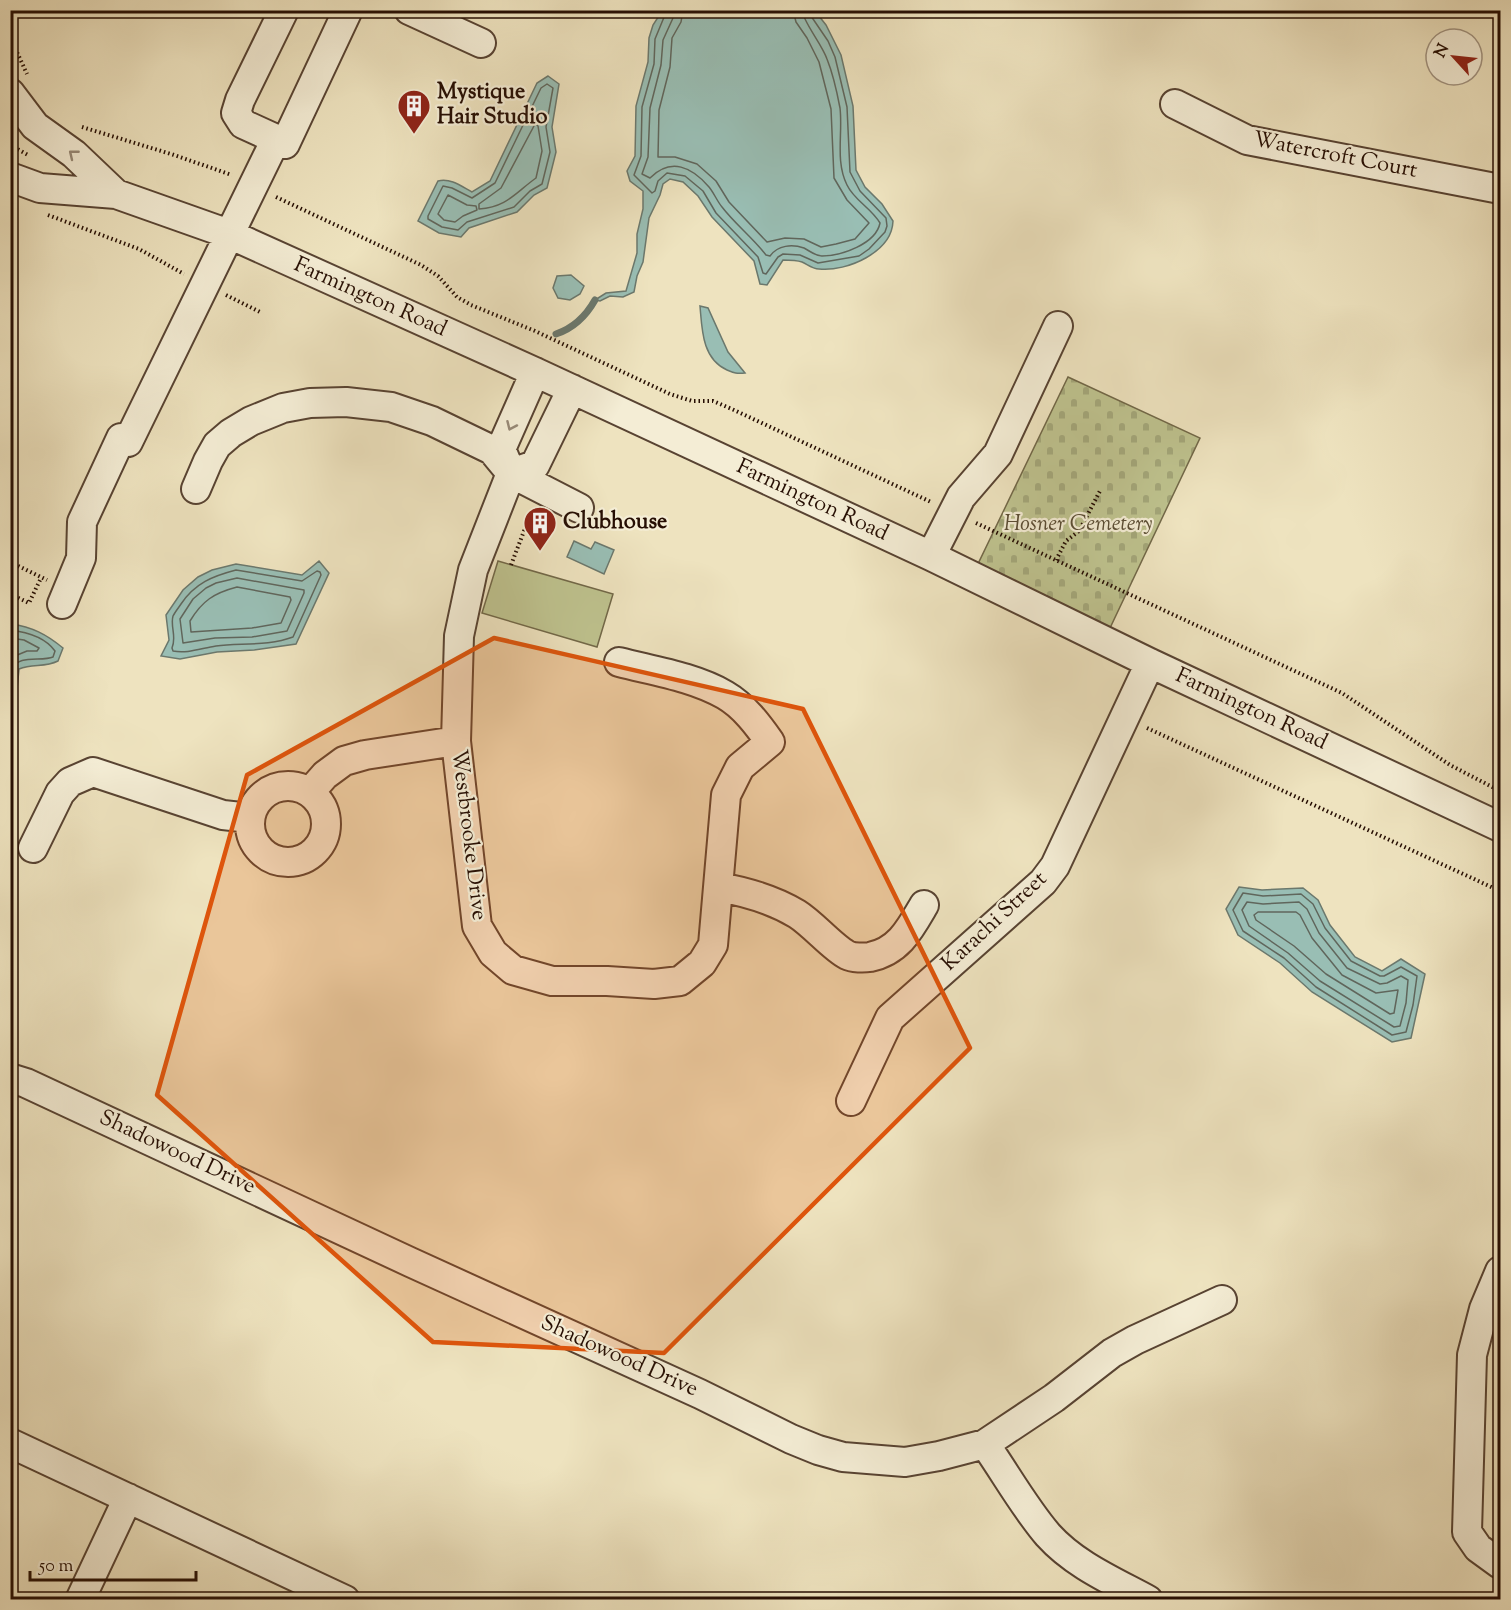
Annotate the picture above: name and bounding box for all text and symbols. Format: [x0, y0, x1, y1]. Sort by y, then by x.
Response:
north arrow [1424, 27, 1484, 87]
text: N [1430, 40, 1456, 62]
place label: Mystique Hair Studio [437, 77, 548, 134]
building icon: Mystique Hair Studio [396, 88, 432, 135]
street label: Watercroft Court [1250, 124, 1420, 188]
one-way arrow [69, 150, 80, 161]
street label: Farmington Road [288, 250, 452, 346]
one-way arrow [507, 419, 519, 430]
street label: Farmington Road [731, 452, 893, 550]
building icon: Clubhouse [522, 505, 558, 552]
place label: Clubhouse [563, 507, 667, 539]
park label: Hosner Cemetery [1004, 509, 1152, 541]
street label: Farmington Road [1170, 661, 1332, 759]
street label: Westbrooke Drive [442, 748, 494, 922]
street label: Karachi Street [935, 864, 1055, 980]
street label: Shadowood Drive [93, 1103, 261, 1203]
street label: Shadowood Drive [535, 1308, 703, 1406]
scale bar [30, 1544, 196, 1582]
text: 50 m [38, 1554, 74, 1580]

